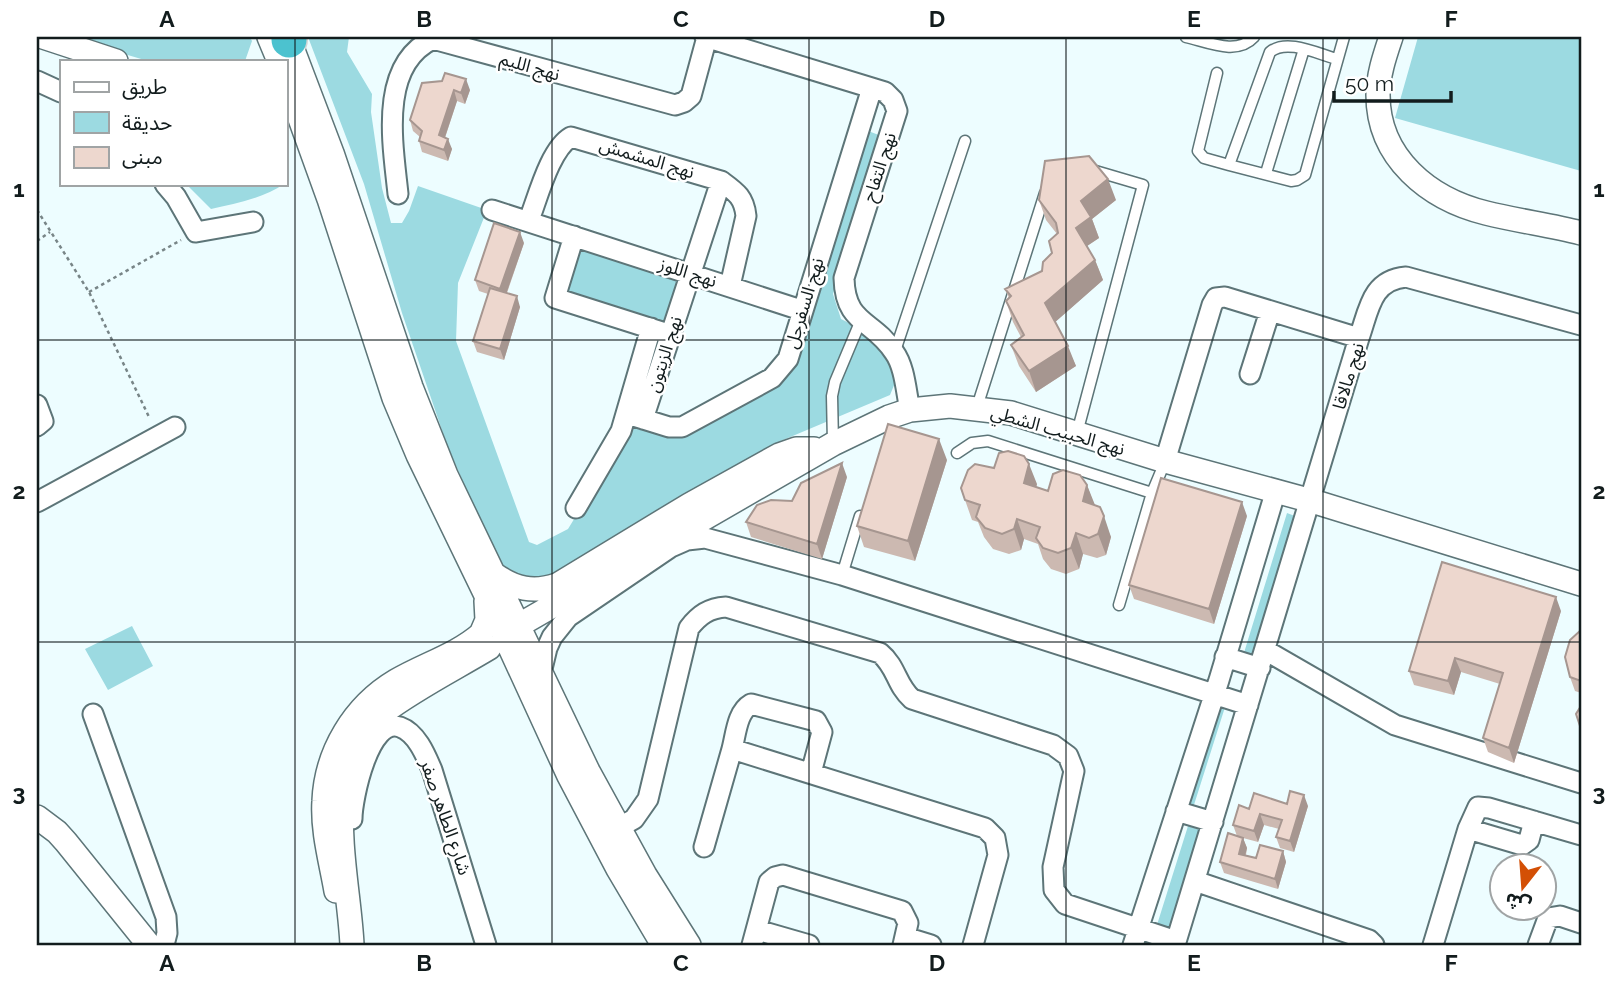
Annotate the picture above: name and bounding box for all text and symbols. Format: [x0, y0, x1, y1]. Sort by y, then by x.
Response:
text: A [159, 5, 175, 32]
text: B [416, 5, 432, 32]
text: C [673, 5, 689, 32]
text: D [929, 5, 945, 32]
text: E [1187, 5, 1201, 32]
text: F [1444, 5, 1458, 32]
street label: نهج الليم [497, 47, 562, 87]
legend [60, 60, 287, 186]
scale bar [1334, 60, 1452, 104]
text: 50 m [1345, 71, 1394, 96]
text: طريق [122, 74, 167, 100]
text: حديقة [122, 110, 172, 135]
street label: نهج التفاح [858, 130, 903, 205]
street label: نهج المشمش [596, 134, 697, 185]
text: مبنى [122, 144, 163, 169]
text: 1 [13, 175, 25, 202]
text: 1 [1593, 175, 1605, 202]
street label: نهج اللوز [654, 252, 720, 294]
street label: نهج السفرجل [780, 255, 831, 352]
street label: نهج الزيتون [642, 313, 689, 396]
street label: نهج مالاقا [1328, 340, 1371, 413]
street label: نهج الحبيب الشطي [988, 401, 1127, 462]
text: 2 [13, 477, 25, 504]
text: 2 [1593, 477, 1605, 504]
street label: شارع الطاهر صفر [412, 755, 476, 879]
text: 3 [13, 779, 25, 806]
text: 3 [1593, 779, 1605, 806]
north arrow [1488, 852, 1558, 922]
text: ش [1502, 889, 1534, 918]
text: A [159, 949, 175, 976]
text: B [416, 949, 432, 976]
text: C [673, 949, 689, 976]
text: D [929, 949, 945, 976]
text: E [1187, 949, 1201, 976]
text: F [1444, 949, 1458, 976]

